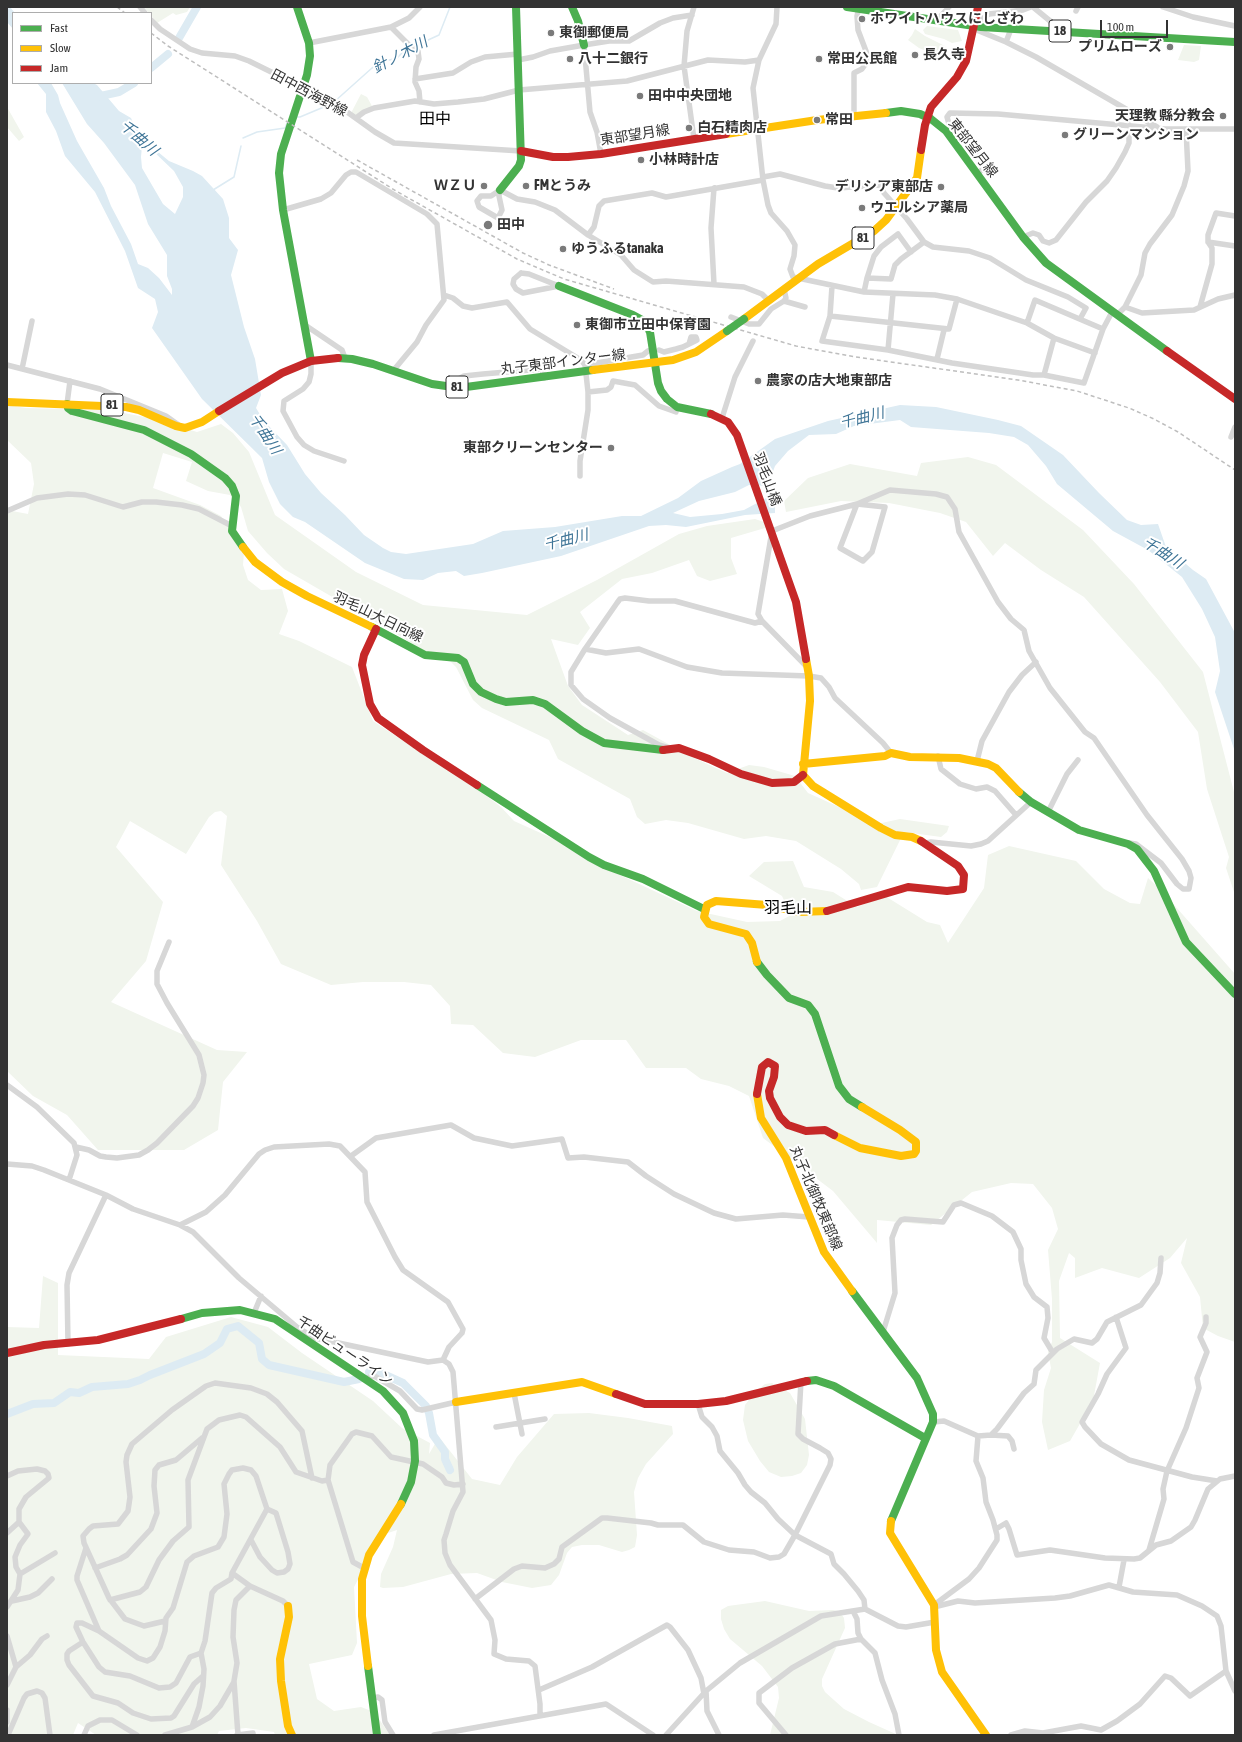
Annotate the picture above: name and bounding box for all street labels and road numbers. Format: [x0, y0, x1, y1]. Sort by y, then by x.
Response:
road number: 18 [1049, 20, 1071, 42]
street label: 田中西海野線 [268, 66, 350, 120]
street label: 東部望月線 [945, 115, 1001, 181]
street label: 東部望月線 [599, 121, 671, 149]
road number: 81 [852, 227, 874, 249]
street label: 丸子東部インター線 [499, 346, 627, 378]
road number: 81 [446, 376, 468, 398]
road number: 81 [101, 394, 123, 416]
street label: 羽毛山橋 [750, 450, 784, 508]
street label: 羽毛山大日向線 [330, 588, 426, 646]
street label: 丸子北御牧東部線 [786, 1143, 846, 1253]
street label: 千曲ビューライン [294, 1313, 396, 1389]

